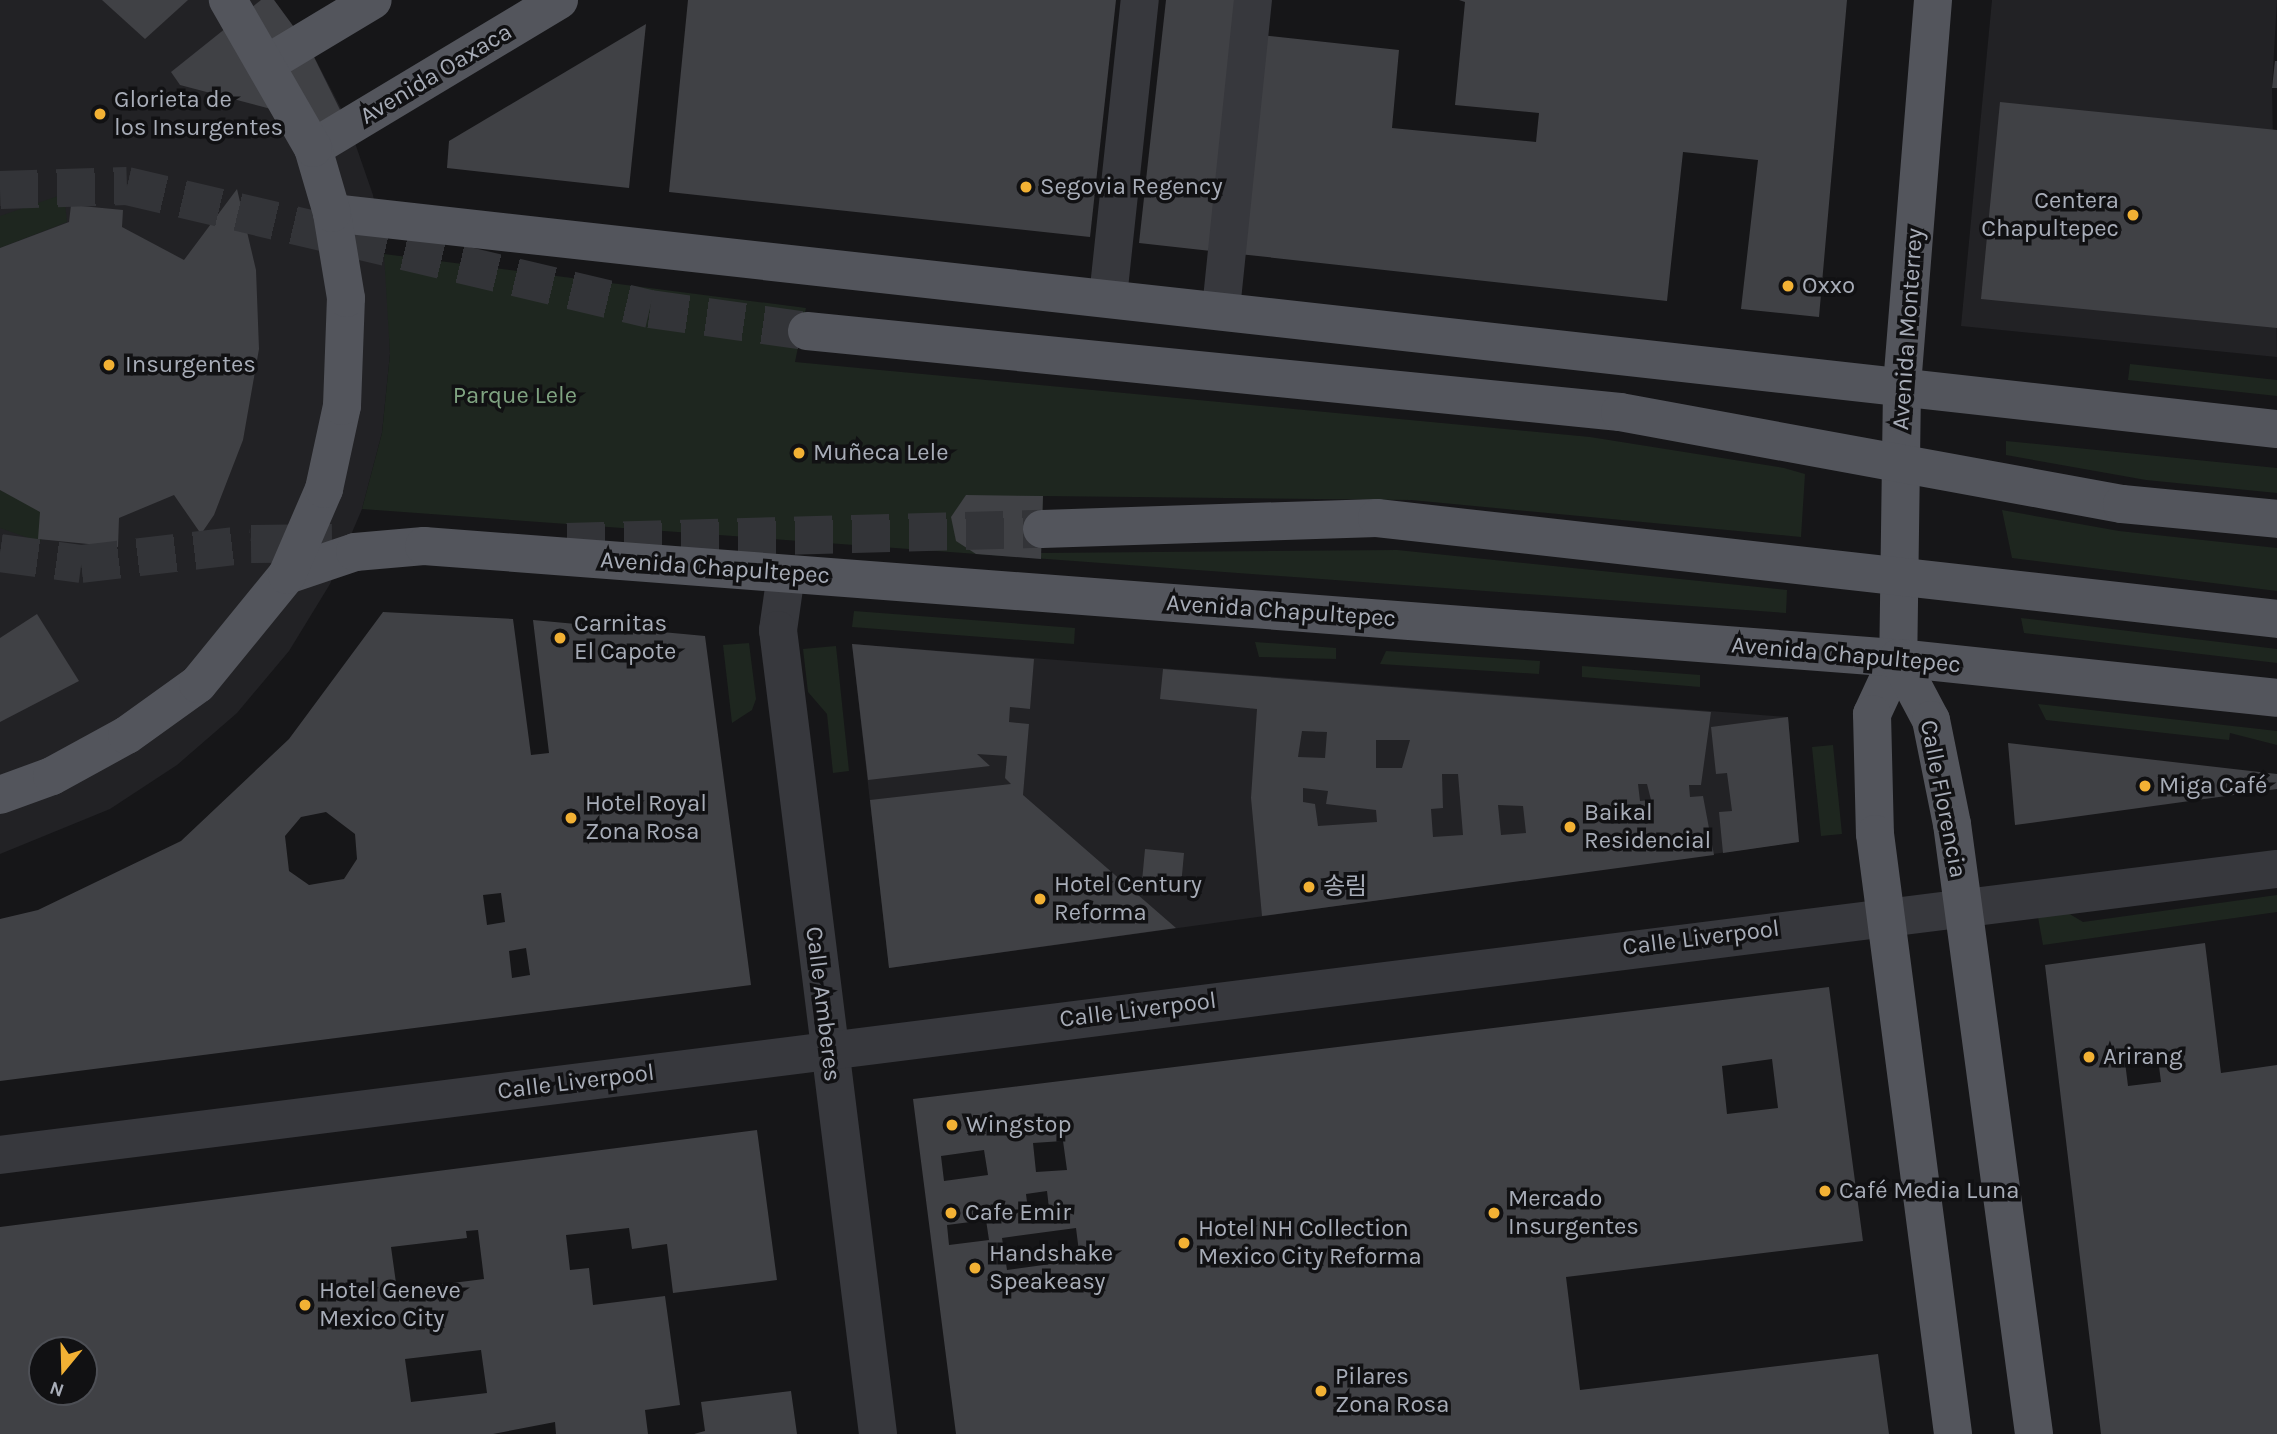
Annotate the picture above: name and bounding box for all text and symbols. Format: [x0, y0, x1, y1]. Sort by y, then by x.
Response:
street label: Avenida Oaxaca [355, 17, 517, 131]
place label: Glorieta de los Insurgentes [114, 86, 283, 142]
marker: Glorieta de los Insurgentes [92, 106, 108, 122]
place label: Segovia Regency [1040, 173, 1223, 201]
marker: Segovia Regency [1018, 179, 1034, 195]
place label: Centera Chapultepec [1981, 187, 2119, 243]
marker: Centera Chapultepec [2125, 207, 2141, 223]
street label: Avenida Monterrey [1887, 227, 1929, 431]
place label: Oxxo [1802, 272, 1855, 300]
marker: Oxxo [1780, 278, 1796, 294]
place label: Insurgentes [125, 351, 256, 379]
marker: Insurgentes [99, 355, 119, 375]
park label: Parque Lele [453, 382, 577, 410]
place label: Muñeca Lele [813, 439, 949, 467]
marker: Muñeca Lele [791, 445, 807, 461]
street label: Avenida Chapultepec [599, 546, 831, 590]
street label: Avenida Chapultepec [1165, 589, 1397, 633]
place label: Carnitas El Capote [574, 610, 676, 666]
marker: Carnitas El Capote [552, 630, 568, 646]
street label: Avenida Chapultepec [1730, 631, 1962, 679]
street label: Calle Florencia [1914, 718, 1972, 880]
place label: Miga Café [2159, 772, 2267, 800]
marker: Miga Café [2137, 778, 2153, 794]
place label: Hotel Royal Zona Rosa [585, 790, 707, 846]
place label: Baikal Residencial [1584, 799, 1711, 855]
marker: Hotel Royal Zona Rosa [563, 810, 579, 826]
marker: Baikal Residencial [1562, 819, 1578, 835]
place label: Hotel Century Reforma [1054, 871, 1202, 927]
place label: 송림 [1323, 873, 1367, 901]
marker: 송림 [1301, 879, 1317, 895]
marker: Hotel Century Reforma [1032, 891, 1048, 907]
street label: Calle Liverpool [1621, 914, 1781, 962]
street label: Calle Amberes [799, 925, 847, 1083]
street label: Calle Liverpool [1058, 986, 1218, 1034]
place label: Arirang [2103, 1043, 2183, 1071]
marker: Arirang [2081, 1049, 2097, 1065]
street label: Calle Liverpool [496, 1058, 656, 1106]
place label: Wingstop [966, 1111, 1071, 1139]
marker: Wingstop [944, 1117, 960, 1133]
place label: Café Media Luna [1839, 1177, 2020, 1205]
marker: Café Media Luna [1817, 1183, 1833, 1199]
place label: Mercado Insurgentes [1508, 1185, 1639, 1241]
place label: Cafe Emir [965, 1199, 1071, 1227]
marker: Cafe Emir [943, 1205, 959, 1221]
marker: Mercado Insurgentes [1486, 1205, 1502, 1221]
place label: Hotel NH Collection Mexico City Reforma [1198, 1215, 1422, 1271]
marker: Hotel NH Collection Mexico City Reforma [1176, 1235, 1192, 1251]
place label: Handshake Speakeasy [989, 1240, 1113, 1296]
marker: Handshake Speakeasy [967, 1260, 983, 1276]
place label: Hotel Geneve Mexico City [319, 1277, 461, 1333]
marker: Hotel Geneve Mexico City [297, 1297, 313, 1313]
north arrow [28, 1336, 98, 1406]
place label: Pilares Zona Rosa [1335, 1363, 1449, 1419]
text: N [47, 1376, 67, 1402]
marker: Pilares Zona Rosa [1313, 1383, 1329, 1399]

